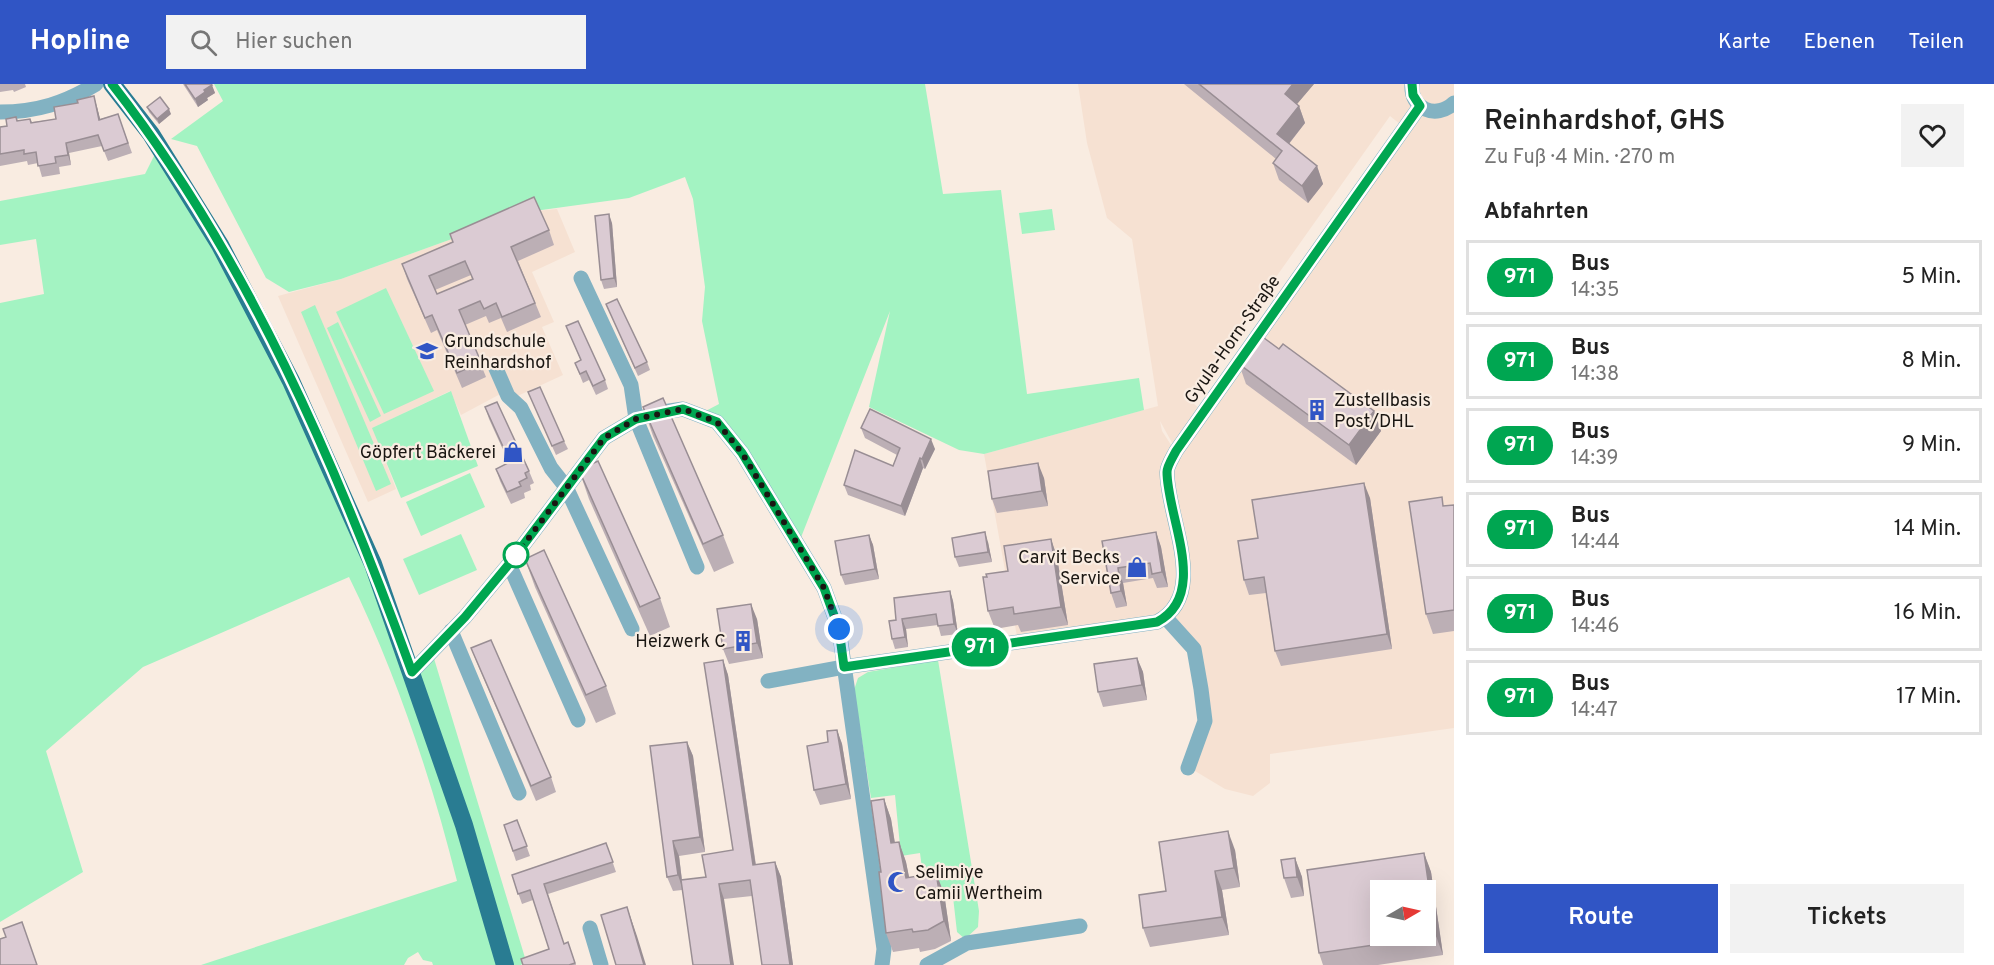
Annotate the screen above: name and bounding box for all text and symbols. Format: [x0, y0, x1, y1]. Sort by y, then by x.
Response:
search box [166, 15, 586, 69]
text: Hopline [30, 24, 130, 60]
icon: search [187, 26, 220, 59]
text: Hier suchen [235, 29, 353, 56]
text: Karte [1718, 29, 1770, 56]
text: Ebenen [1803, 29, 1875, 56]
text: Teilen [1908, 29, 1964, 56]
text: Reinhardshof, GHS [1484, 104, 1725, 140]
button: heart [1901, 104, 1964, 167]
text: Zu Fuß · 4 Min. · 270 m [1484, 145, 1675, 171]
text: Abfahrten [1484, 199, 1589, 226]
text: Bus [1571, 251, 1610, 278]
text: 971 [1504, 264, 1536, 291]
text: 5 Min. [1901, 264, 1961, 291]
street label: Gyula-Horn-Straße [1180, 271, 1286, 409]
text: 14:35 [1571, 278, 1619, 304]
place label: Grundschule Reinhardshof [444, 331, 551, 375]
text: Bus [1571, 335, 1610, 362]
school or university icon: Grundschule Reinhardshof [415, 339, 439, 363]
text: 971 [1504, 348, 1536, 375]
text: 8 Min. [1902, 348, 1961, 375]
text: 14:38 [1571, 362, 1619, 388]
place label: Zustellbasis Post/DHL [1334, 390, 1431, 434]
building icon: Zustellbasis Post/DHL [1305, 398, 1329, 422]
text: Bus [1571, 419, 1610, 446]
text: 971 [1504, 432, 1536, 459]
text: 9 Min. [1902, 432, 1961, 459]
shop icon: Göpfert Bäckerei [501, 440, 525, 464]
place label: Göpfert Bäckerei [360, 442, 496, 465]
text: 14:39 [1571, 446, 1619, 472]
text: Bus [1571, 503, 1610, 530]
text: 971 [1504, 516, 1536, 543]
text: 14 Min. [1894, 516, 1961, 543]
text: 14:44 [1571, 530, 1620, 556]
unlabelled marker [503, 542, 529, 568]
place label: Carvit Becks Service [1018, 547, 1120, 591]
shop icon: Carvit Becks Service [1125, 555, 1149, 579]
text: Bus [1571, 587, 1610, 614]
text: 971 [1504, 600, 1536, 627]
text: 16 Min. [1894, 600, 1961, 627]
your location [824, 614, 854, 644]
text: 14:46 [1571, 614, 1619, 640]
line badge: 971 [946, 628, 1014, 666]
building icon: Heizwerk C [731, 629, 755, 653]
place label: Heizwerk C [635, 631, 726, 654]
text: 971 [964, 634, 996, 661]
text: Bus [1571, 671, 1610, 698]
text: 971 [1504, 684, 1536, 711]
text: 17 Min. [1896, 684, 1961, 711]
text: 14:47 [1571, 698, 1618, 724]
place label: Selimiye Camii Wertheim [915, 862, 1043, 906]
mosque icon: Selimiye Camii Wertheim [886, 870, 910, 894]
north arrow [1370, 880, 1436, 946]
map controls [1370, 880, 1436, 946]
button: Route [1484, 884, 1718, 953]
button: Tickets [1730, 884, 1964, 953]

